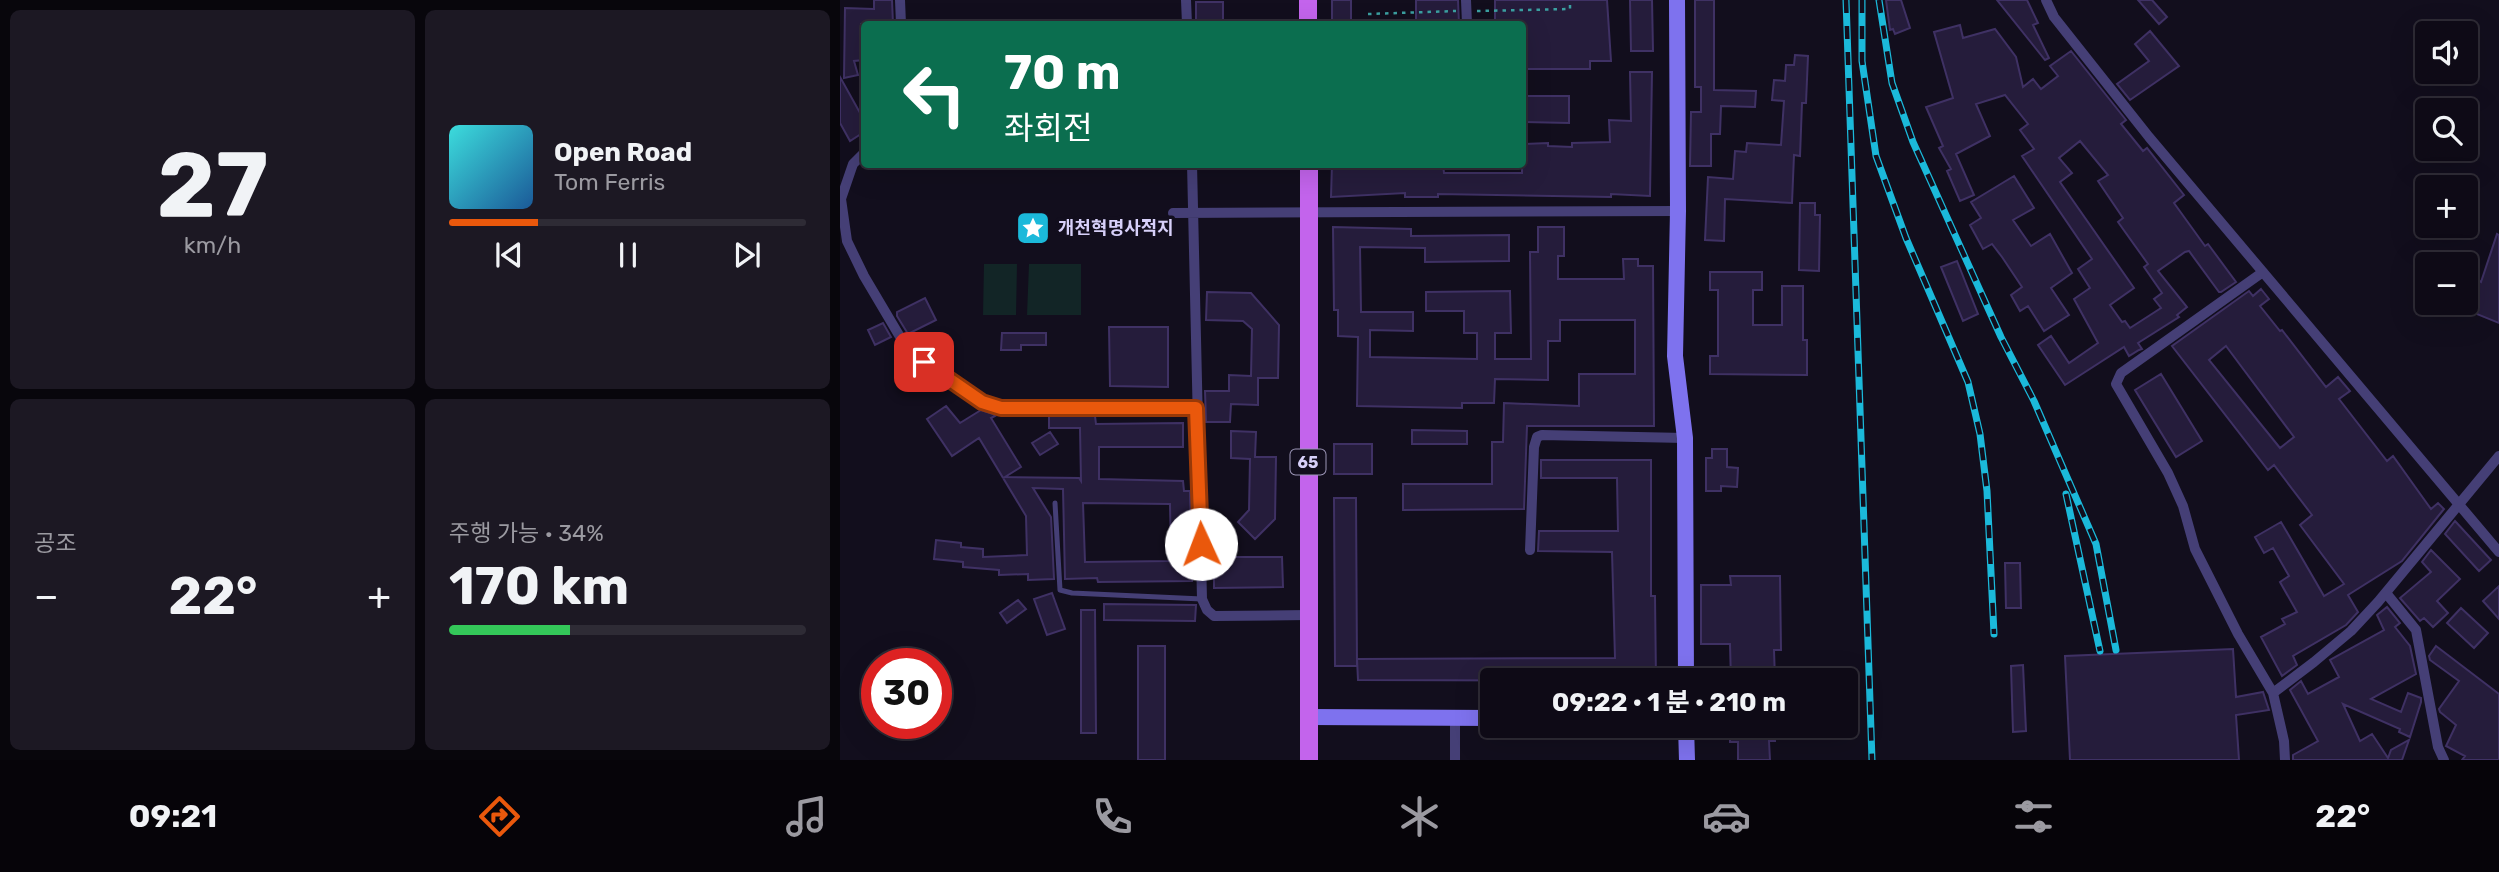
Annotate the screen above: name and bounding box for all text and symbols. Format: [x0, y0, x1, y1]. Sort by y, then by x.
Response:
map controls [2415, 21, 2478, 315]
button: sound [2415, 21, 2478, 84]
text: 70 m [1004, 43, 1121, 101]
icon: left [889, 49, 980, 140]
button: search [2415, 98, 2478, 161]
text: 좌회전 [1004, 109, 1092, 147]
text: 27 [157, 131, 268, 239]
text: Open Road [554, 137, 692, 168]
text: Tom Ferris [554, 168, 665, 196]
button: + [2415, 175, 2478, 238]
place icon: 개천혁명사적지 [1014, 209, 1052, 247]
place label: 개천혁명사적지 [1058, 217, 1174, 239]
text: km/h [184, 231, 241, 259]
icon: previous [490, 236, 528, 274]
icon: pause [609, 236, 647, 274]
icon: next [728, 236, 766, 274]
button: − [2415, 252, 2478, 315]
pin [894, 332, 954, 392]
icon: arrive [905, 343, 943, 381]
road number: 65 [1290, 449, 1326, 475]
position arrow [1164, 507, 1238, 581]
text: 주행 가능 · 34% [449, 519, 604, 547]
text: 공조 [34, 529, 76, 557]
text: 170 km [449, 555, 629, 617]
text: 22° [169, 565, 258, 627]
text: − [34, 573, 59, 619]
text: + [367, 573, 391, 619]
speed limit sign: 30 [861, 648, 952, 739]
text: 09:22 · 1 분 · 210 m [1552, 687, 1786, 718]
icon: directions [475, 792, 524, 841]
icon: music [782, 792, 831, 841]
icon: phone [1088, 792, 1137, 841]
icon: climate [1395, 792, 1444, 841]
icon: car [1702, 792, 1751, 841]
icon: filters [2009, 792, 2058, 841]
text: 09:21 [129, 797, 217, 835]
text: 22° [2315, 797, 2370, 835]

